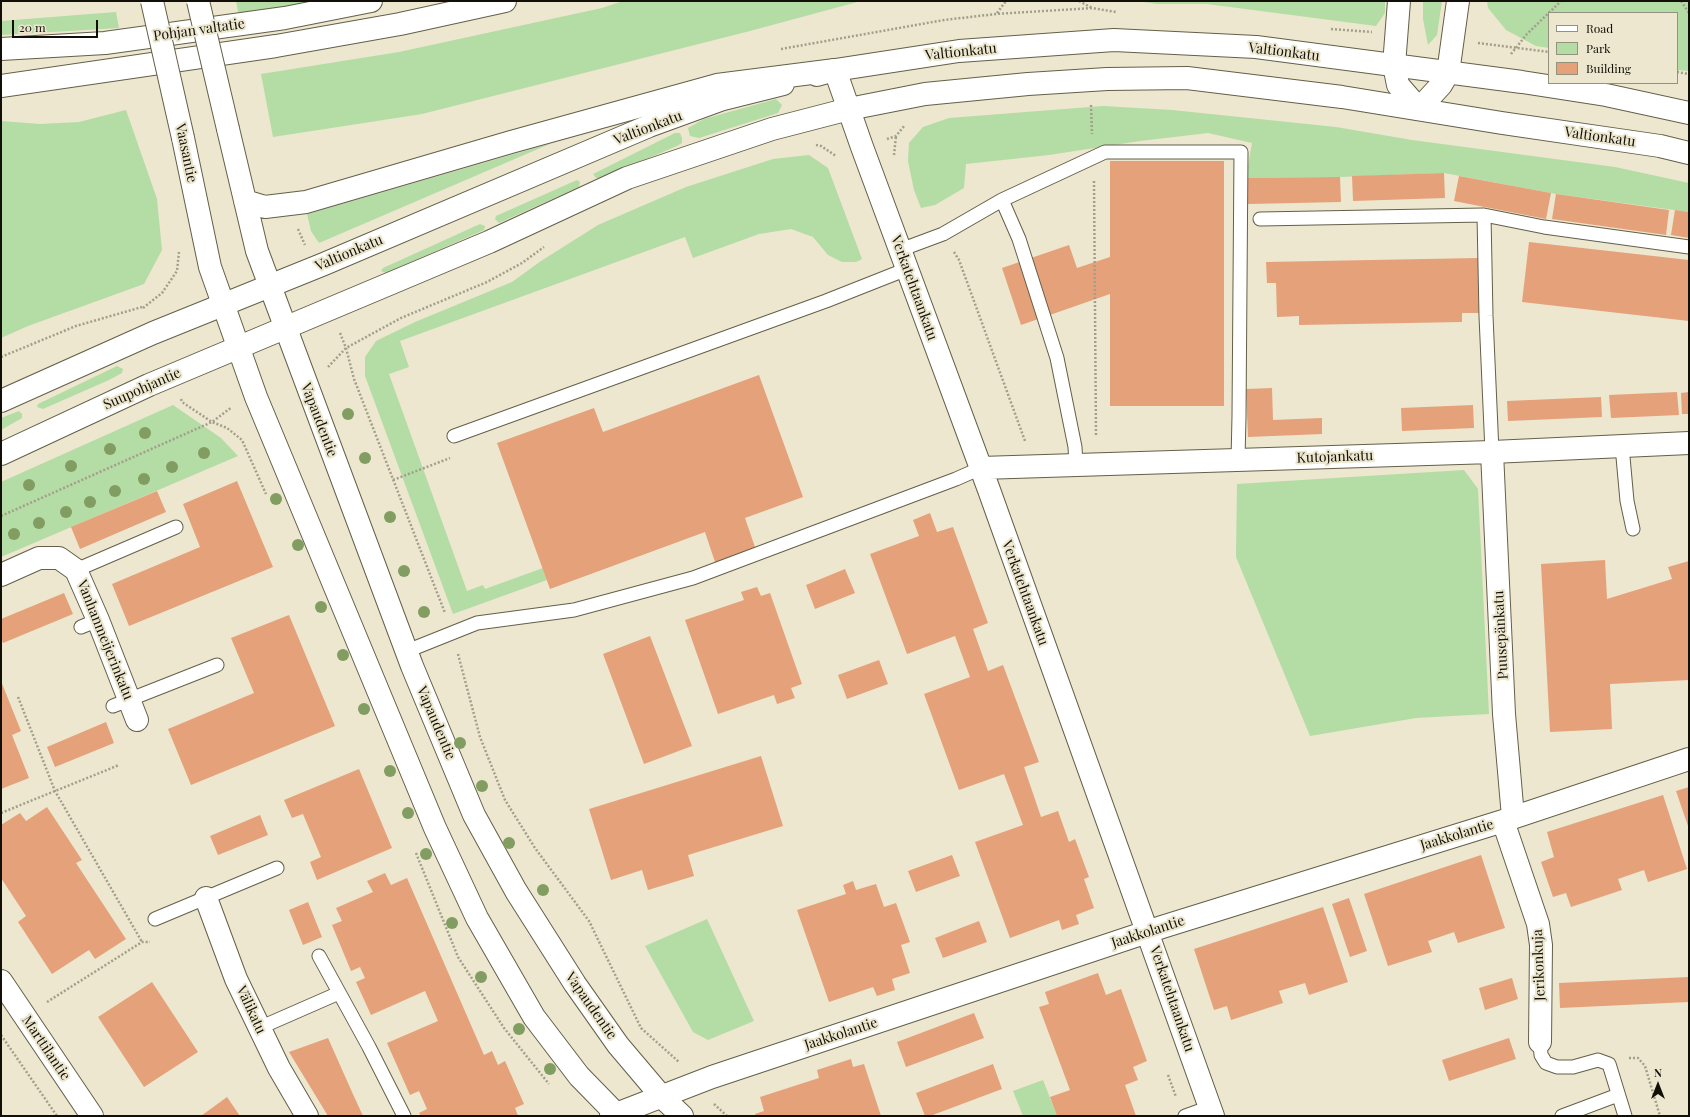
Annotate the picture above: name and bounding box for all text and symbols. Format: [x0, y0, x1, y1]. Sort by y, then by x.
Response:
scale bar [14, 12, 100, 38]
legend [1548, 12, 1678, 84]
street label: Pohjan valtatie [152, 15, 246, 45]
text: 20 m [19, 19, 46, 35]
text: Road [1586, 20, 1613, 36]
street label: Valtionkatu [1247, 39, 1321, 65]
street label: Valtionkatu [924, 40, 998, 64]
text: Park [1586, 40, 1611, 56]
text: Building [1586, 60, 1631, 76]
street label: Valtionkatu [612, 107, 684, 149]
street label: Vaasantie [172, 122, 200, 184]
street label: Valtionkatu [1563, 124, 1637, 150]
street label: Valtionkatu [313, 231, 385, 275]
street label: Verkatehtaankatu [887, 233, 941, 343]
street label: Suupohjantie [101, 364, 183, 414]
street label: Vapaudentie [297, 381, 341, 459]
street label: Kutojankatu [1296, 447, 1374, 467]
street label: Verkatehtaankatu [998, 538, 1052, 648]
street label: Vanhanmeijerinkatu [73, 578, 137, 702]
street label: Puusepänkatu [1490, 590, 1512, 680]
street label: Vapaudentie [413, 684, 459, 762]
street label: Jaakkolantie [1418, 816, 1496, 854]
street label: Jaakkolantie [1109, 912, 1187, 952]
street label: Jerikonkuja [1529, 929, 1549, 1001]
street label: Verkatehtaankatu [1146, 944, 1198, 1054]
street label: Vapaudentie [562, 969, 620, 1043]
street label: Välikatu [233, 983, 269, 1037]
street label: Marttilantie [18, 1013, 74, 1083]
street label: Jaakkolantie [802, 1014, 880, 1054]
north arrow [1638, 1065, 1678, 1105]
text: N [1654, 1065, 1662, 1080]

